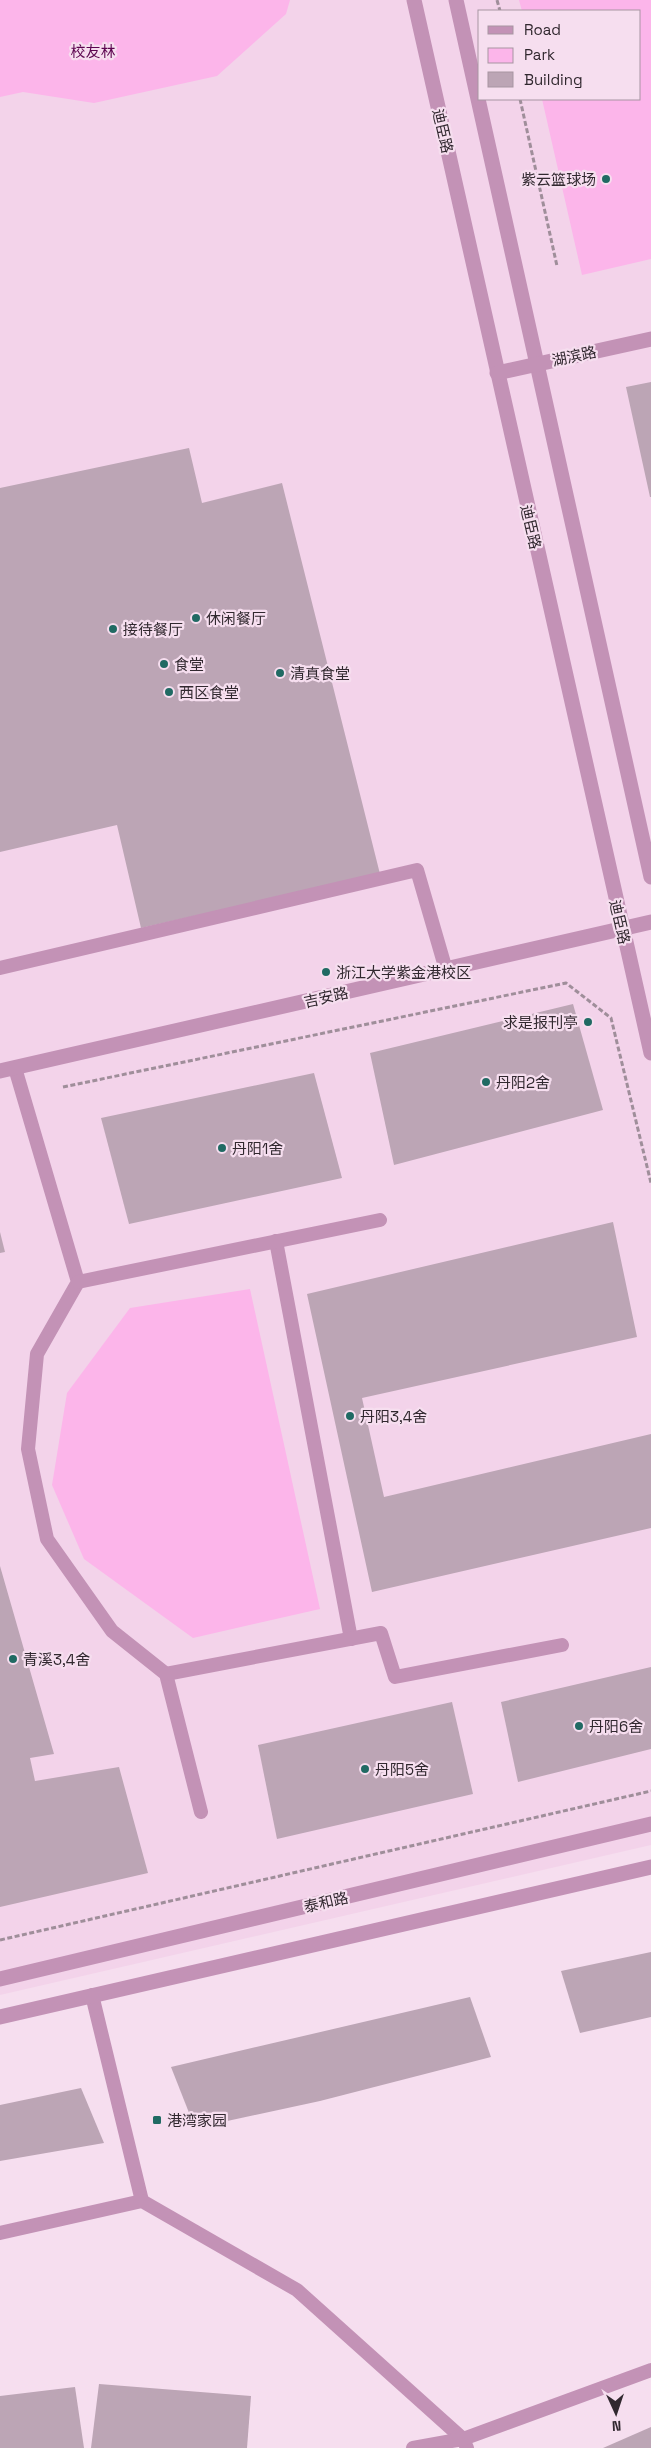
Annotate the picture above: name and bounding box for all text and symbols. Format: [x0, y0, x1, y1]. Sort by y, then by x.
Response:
legend [478, 10, 641, 100]
text: Road [524, 20, 561, 39]
park label: 校友林 [70, 42, 116, 61]
text: Park [524, 45, 555, 64]
text: Building [524, 70, 583, 89]
street label: 迪臣路 [429, 107, 457, 155]
place label: 紫云篮球场 [521, 170, 596, 189]
marker: 紫云篮球场 [600, 173, 612, 185]
street label: 湖滨路 [550, 342, 598, 370]
street label: 迪臣路 [517, 503, 545, 551]
place label: 休闲餐厅 [206, 609, 266, 628]
marker: 休闲餐厅 [190, 612, 202, 624]
place label: 接待餐厅 [123, 620, 183, 639]
marker: 接待餐厅 [107, 623, 119, 635]
place label: 食堂 [174, 655, 204, 674]
marker: 食堂 [158, 658, 170, 670]
place label: 清真食堂 [290, 664, 350, 683]
marker: 清真食堂 [274, 667, 286, 679]
place label: 西区食堂 [179, 683, 239, 702]
marker: 西区食堂 [163, 686, 175, 698]
street label: 迪臣路 [606, 898, 634, 946]
place label: 浙江大学紫金港校区 [336, 963, 471, 982]
marker: 浙江大学紫金港校区 [320, 966, 332, 978]
street label: 吉安路 [302, 983, 350, 1011]
place label: 求是报刊亭 [503, 1013, 578, 1032]
marker: 求是报刊亭 [582, 1016, 594, 1028]
place label: 丹阳2舍 [496, 1073, 550, 1092]
marker: 丹阳2舍 [480, 1076, 492, 1088]
place label: 丹阳1舍 [232, 1139, 283, 1158]
marker: 丹阳1舍 [216, 1142, 228, 1154]
place label: 丹阳3,4舍 [360, 1407, 427, 1426]
marker: 丹阳3,4舍 [344, 1410, 356, 1422]
place label: 青溪3,4舍 [23, 1650, 90, 1669]
marker: 青溪3,4舍 [7, 1653, 19, 1665]
place label: 丹阳6舍 [589, 1717, 643, 1736]
marker: 丹阳6舍 [573, 1720, 585, 1732]
place label: 丹阳5舍 [375, 1760, 429, 1779]
marker: 丹阳5舍 [359, 1763, 371, 1775]
street label: 泰和路 [302, 1888, 350, 1916]
place label: 港湾家园 [167, 2111, 227, 2130]
marker: 港湾家园 [151, 2114, 163, 2126]
north arrow [591, 2388, 641, 2438]
text: N [612, 2417, 622, 2435]

